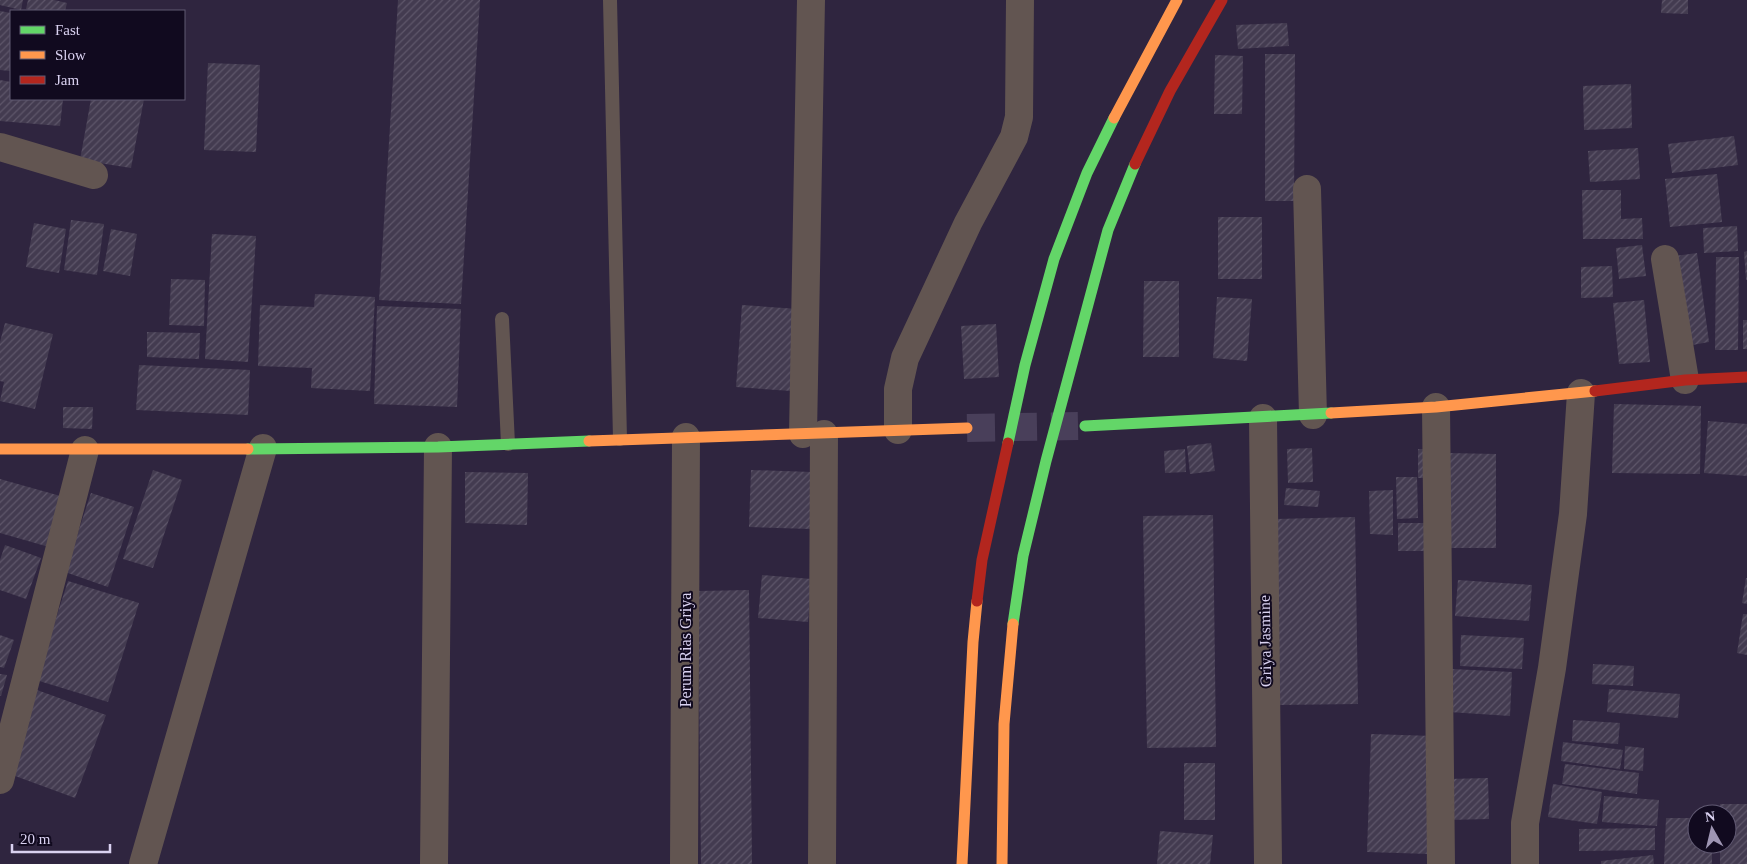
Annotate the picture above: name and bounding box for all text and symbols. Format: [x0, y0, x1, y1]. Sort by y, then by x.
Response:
legend [10, 10, 185, 100]
text: Fast [55, 22, 81, 38]
text: Slow [55, 47, 86, 63]
text: Jam [55, 72, 79, 88]
street label: Perum Rias Griya [677, 593, 695, 707]
street label: Griya Jasmine [1256, 595, 1275, 687]
north arrow [1687, 804, 1737, 854]
text: N [1704, 808, 1716, 825]
scale bar [12, 822, 110, 854]
text: 20 m [20, 831, 51, 847]

